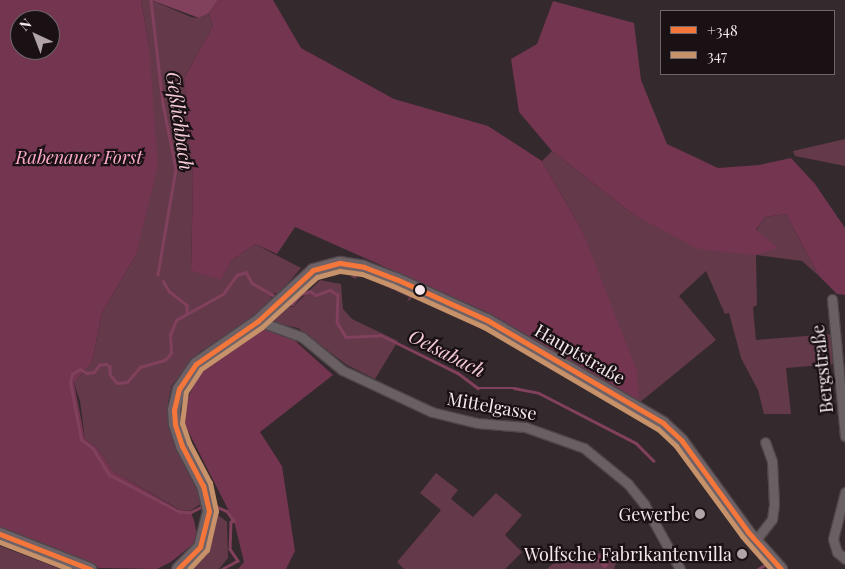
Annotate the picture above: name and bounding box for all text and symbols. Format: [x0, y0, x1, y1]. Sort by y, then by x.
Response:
north arrow [10, 10, 60, 60]
legend [660, 10, 835, 75]
text: N [15, 14, 35, 35]
text: +348 [707, 20, 738, 40]
text: 347 [707, 45, 727, 65]
water label: Geßlichbach [162, 70, 198, 172]
park label: Rabenauer Forst [16, 146, 142, 168]
unlabelled marker [415, 285, 425, 295]
street label: Hauptstraße [531, 319, 629, 389]
water label: Oelsabach [405, 324, 489, 382]
street label: Bergstraße [807, 324, 837, 414]
street label: Mittelgasse [445, 387, 539, 425]
place label: Gewerbe [619, 503, 690, 525]
marker: Gewerbe [694, 508, 706, 520]
place label: Wolfsche Fabrikantenvilla [524, 543, 732, 565]
marker: Wolfsche Fabrikantenvilla [736, 548, 748, 560]

